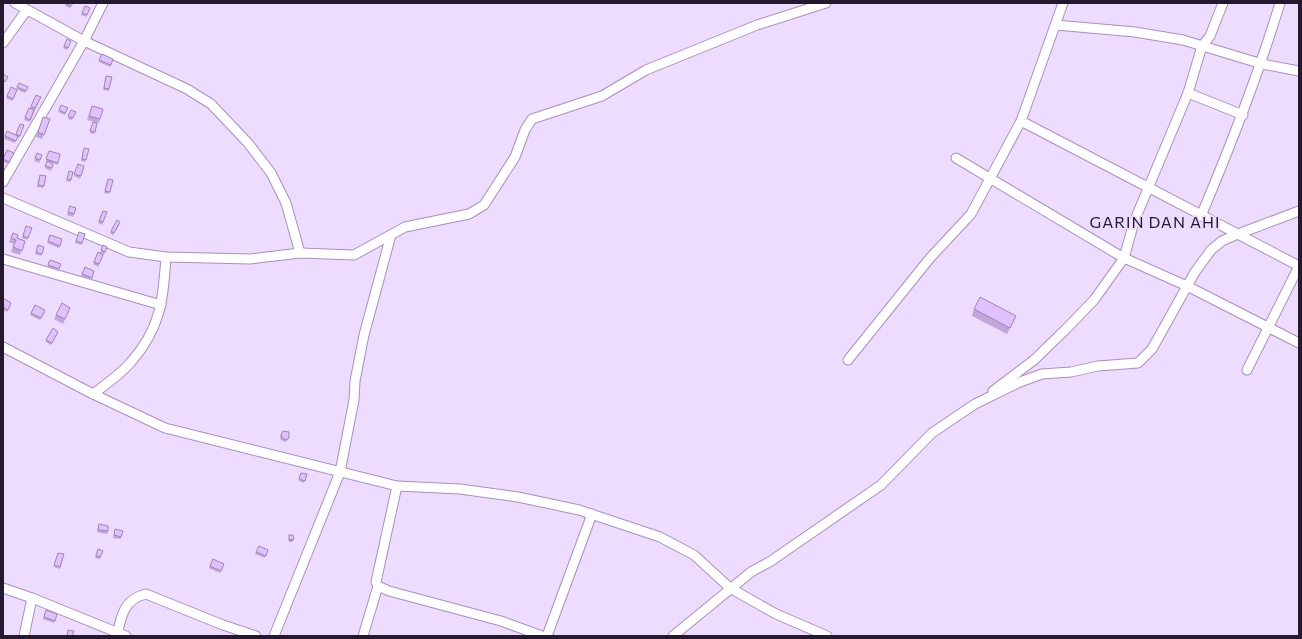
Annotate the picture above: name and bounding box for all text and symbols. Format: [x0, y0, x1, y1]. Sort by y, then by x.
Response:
district label: GARIN DAN AHI [1089, 212, 1221, 231]

